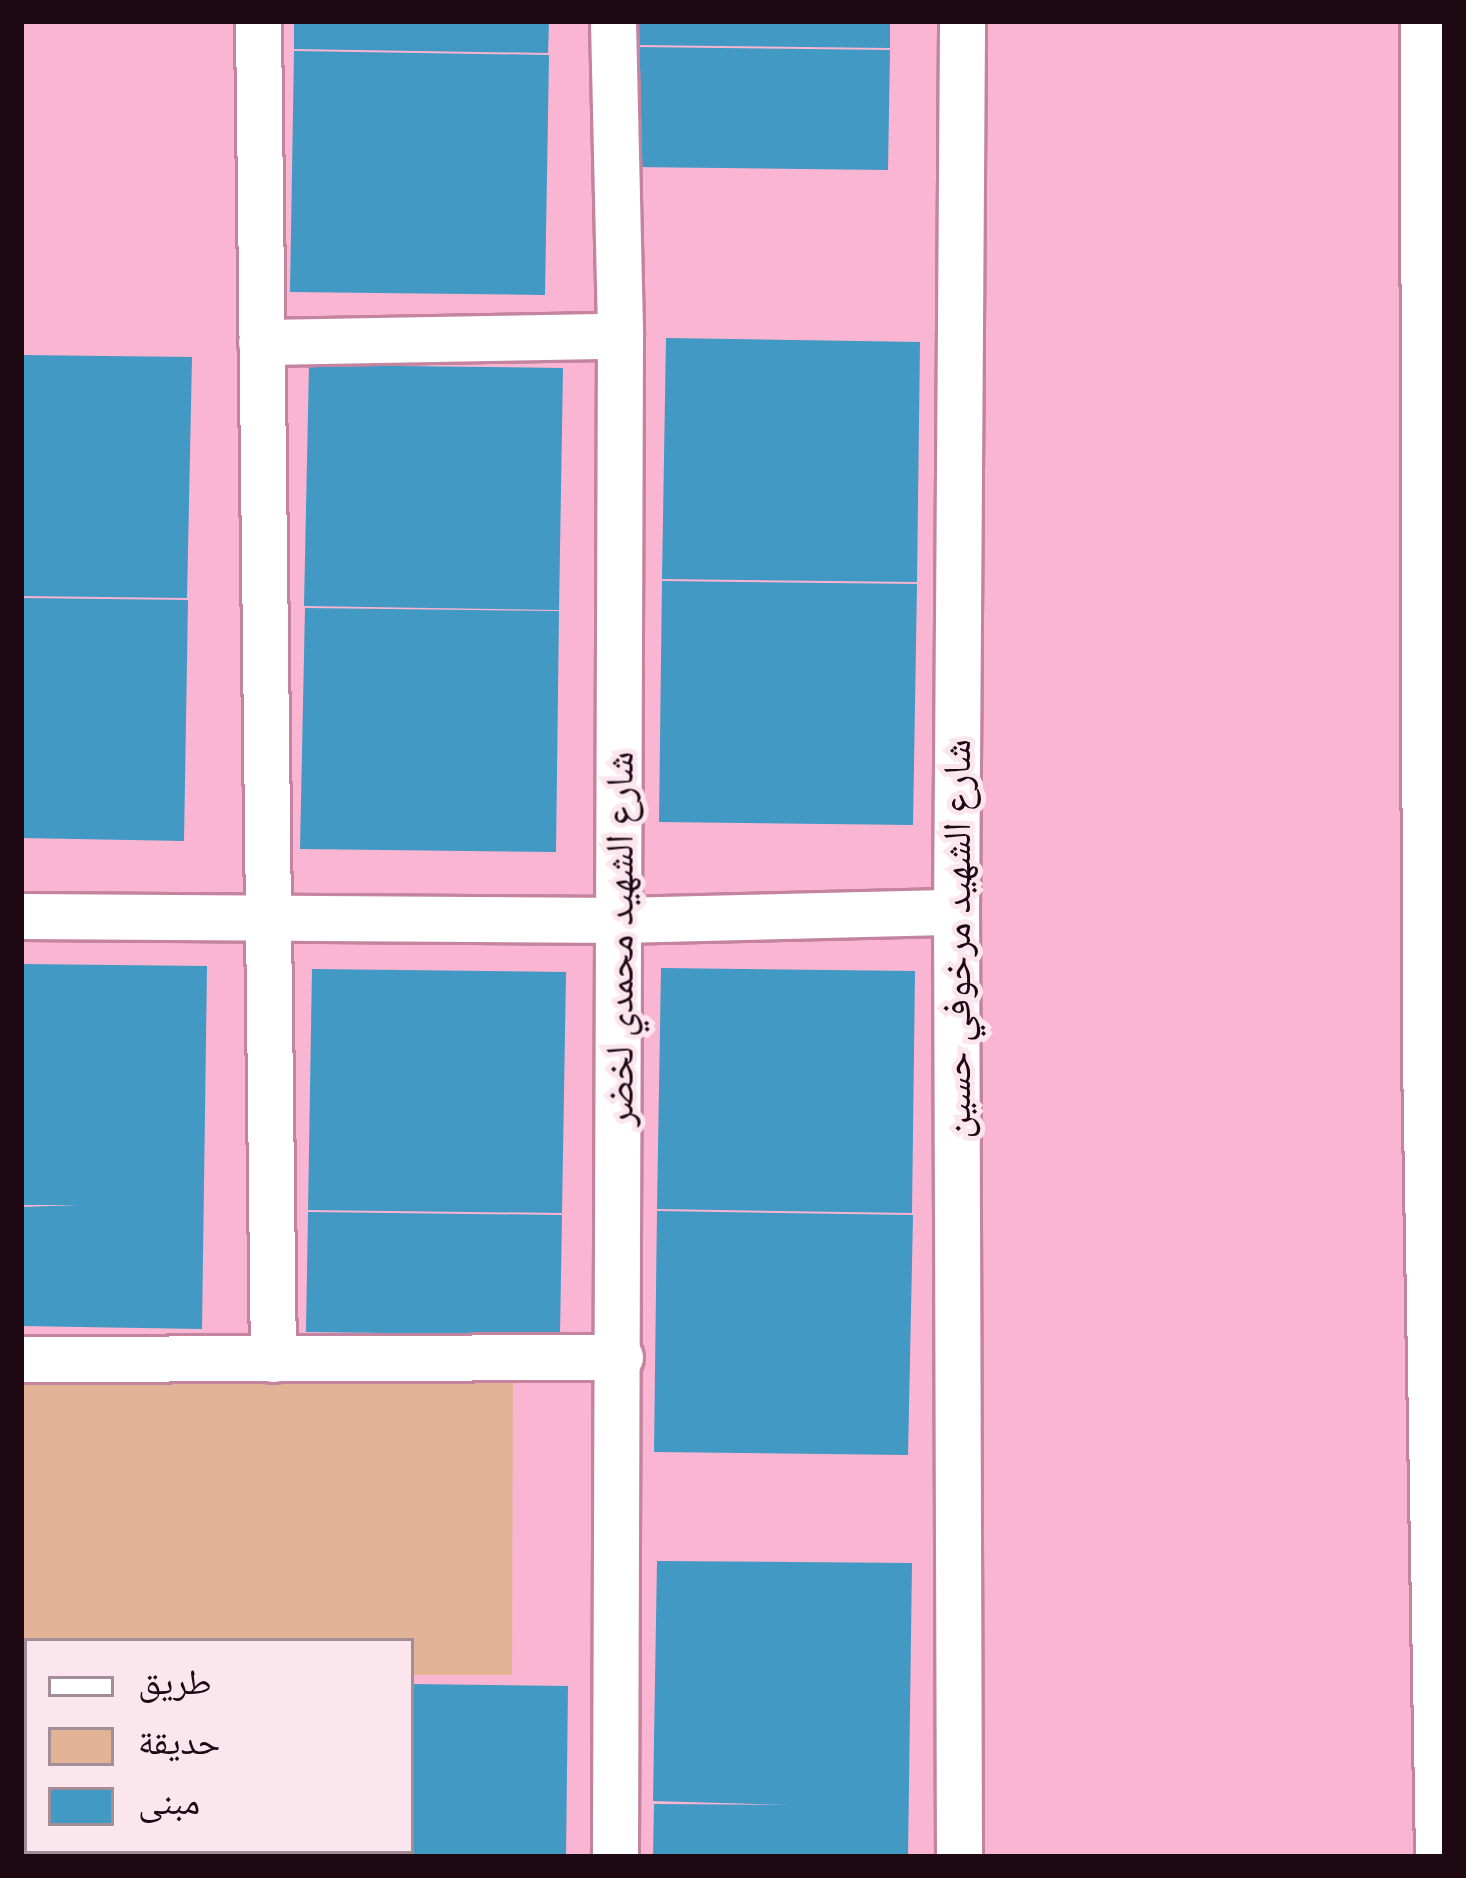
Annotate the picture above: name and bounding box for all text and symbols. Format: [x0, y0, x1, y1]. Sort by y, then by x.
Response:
street label: شارع الشهيد مرخوفي حسين [934, 739, 980, 1139]
street label: شارع الشهيد محمدي لخضر [597, 751, 643, 1127]
legend [24, 1638, 414, 1854]
text: طريق [138, 1660, 212, 1704]
text: حديقة [138, 1720, 221, 1764]
text: مبنى [138, 1780, 200, 1824]

